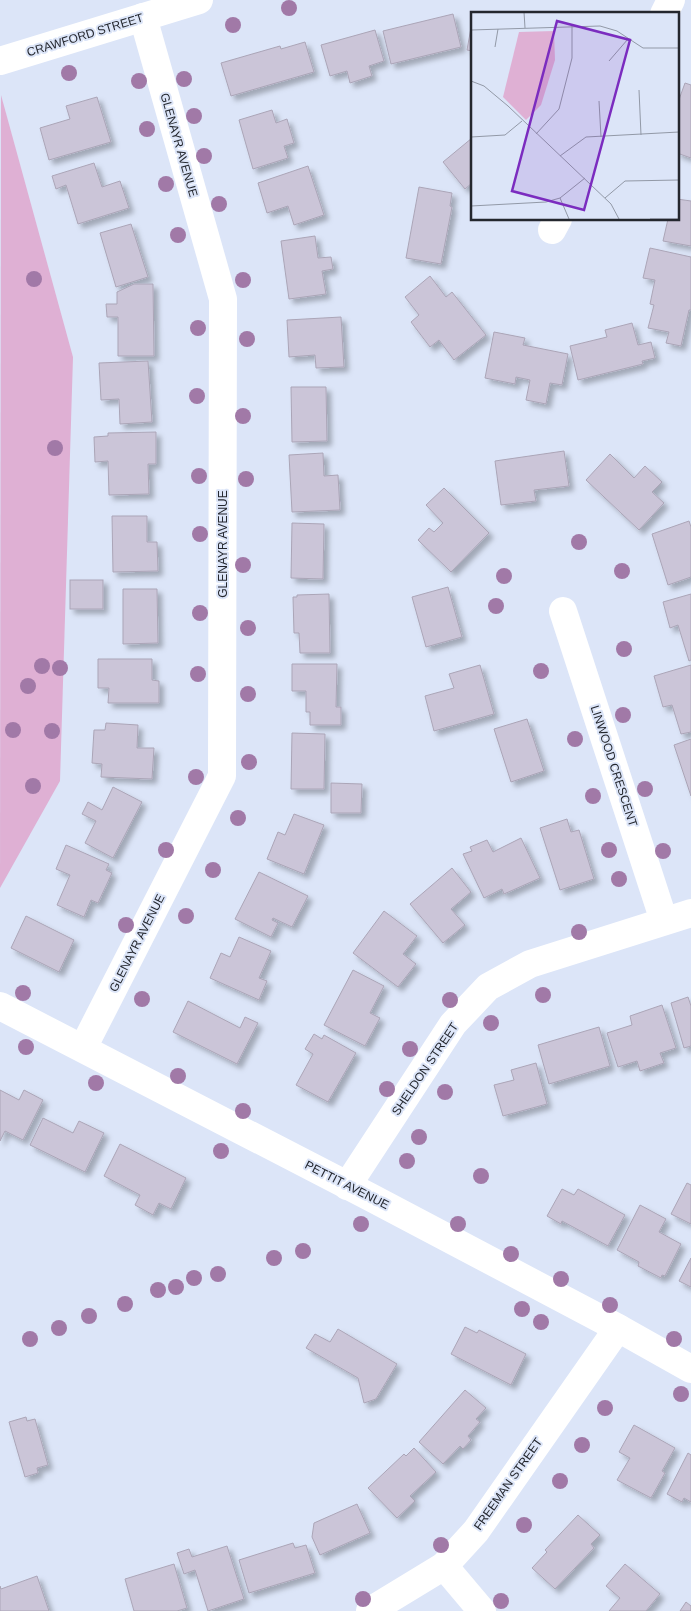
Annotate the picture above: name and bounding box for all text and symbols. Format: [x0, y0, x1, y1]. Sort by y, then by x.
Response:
street label: CRAWFORD STREET [25, 10, 145, 59]
inset map [471, 12, 678, 220]
street label: GLENAYR AVENUE [157, 91, 201, 199]
street label: GLENAYR AVENUE [216, 490, 230, 598]
street label: LINWOOD CRESCENT [588, 704, 640, 829]
street label: GLENAYR AVENUE [106, 892, 168, 994]
street label: SHELDON STREET [389, 1019, 462, 1118]
street label: PETTIT AVENUE [303, 1158, 391, 1212]
street label: FREEMAN STREET [471, 1435, 545, 1533]

